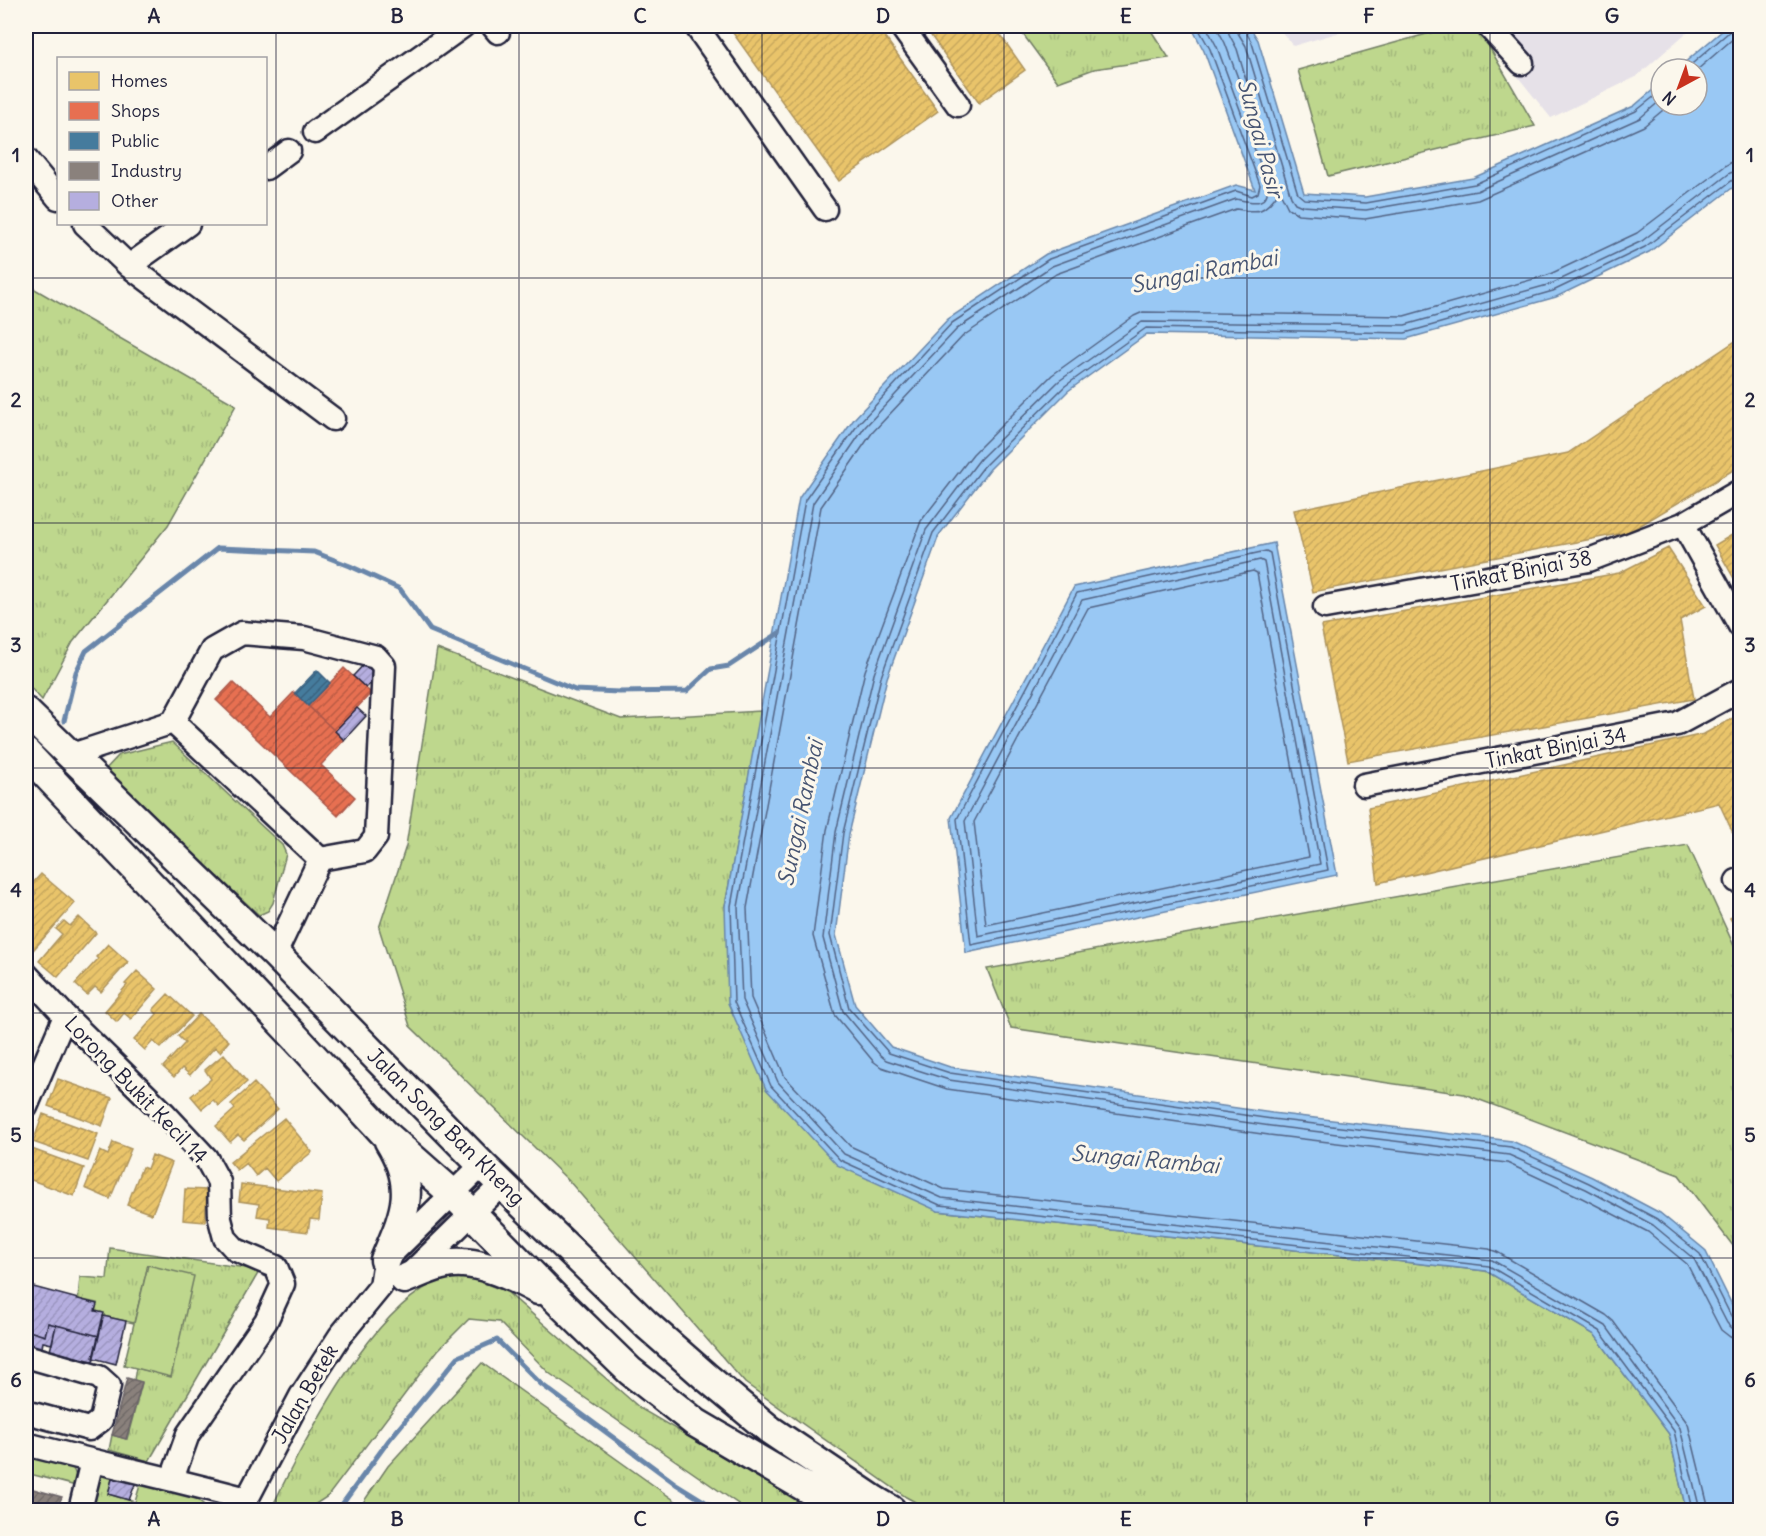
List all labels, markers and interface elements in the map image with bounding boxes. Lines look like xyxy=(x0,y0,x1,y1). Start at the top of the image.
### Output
text: A xyxy=(148,3,161,28)
text: B xyxy=(390,3,404,28)
text: C xyxy=(633,3,647,28)
text: D xyxy=(876,3,890,28)
text: E xyxy=(1120,3,1132,28)
text: F xyxy=(1363,3,1375,28)
text: G xyxy=(1605,3,1619,28)
legend xyxy=(57,57,267,225)
north arrow xyxy=(1649,57,1709,117)
text: Homes xyxy=(111,69,168,92)
water label: Sungai Pasir xyxy=(1232,75,1291,203)
text: N xyxy=(1658,87,1680,109)
text: Shops xyxy=(111,99,160,122)
text: Public xyxy=(111,129,160,152)
text: 1 xyxy=(12,142,20,167)
text: 1 xyxy=(1746,142,1754,167)
text: Industry xyxy=(111,159,182,182)
text: Other xyxy=(111,189,159,212)
water label: Sungai Rambai xyxy=(1129,243,1282,299)
text: 2 xyxy=(11,387,22,412)
text: 2 xyxy=(1745,387,1756,412)
street label: Tinkat Binjai 38 xyxy=(1448,544,1594,597)
text: 3 xyxy=(10,632,22,657)
text: 3 xyxy=(1744,632,1756,657)
street label: Tinkat Binjai 34 xyxy=(1483,721,1629,774)
water label: Sungai Rambai xyxy=(771,735,830,888)
text: 4 xyxy=(10,877,22,902)
text: 4 xyxy=(1744,877,1756,902)
street label: Lorong Bukit Kecil 14 xyxy=(59,1010,214,1169)
street label: Jalan Song Ban Kheng xyxy=(362,1042,531,1211)
text: 5 xyxy=(10,1122,22,1147)
text: 5 xyxy=(1744,1122,1756,1147)
water label: Sungai Rambai xyxy=(1070,1139,1223,1180)
street label: Jalan Betek xyxy=(265,1339,344,1448)
text: 6 xyxy=(10,1367,22,1392)
text: 6 xyxy=(1744,1367,1756,1392)
text: A xyxy=(148,1506,161,1531)
text: B xyxy=(390,1506,404,1531)
text: C xyxy=(633,1506,647,1531)
text: D xyxy=(876,1506,890,1531)
text: E xyxy=(1120,1506,1132,1531)
text: F xyxy=(1363,1506,1375,1531)
text: G xyxy=(1605,1506,1619,1531)

